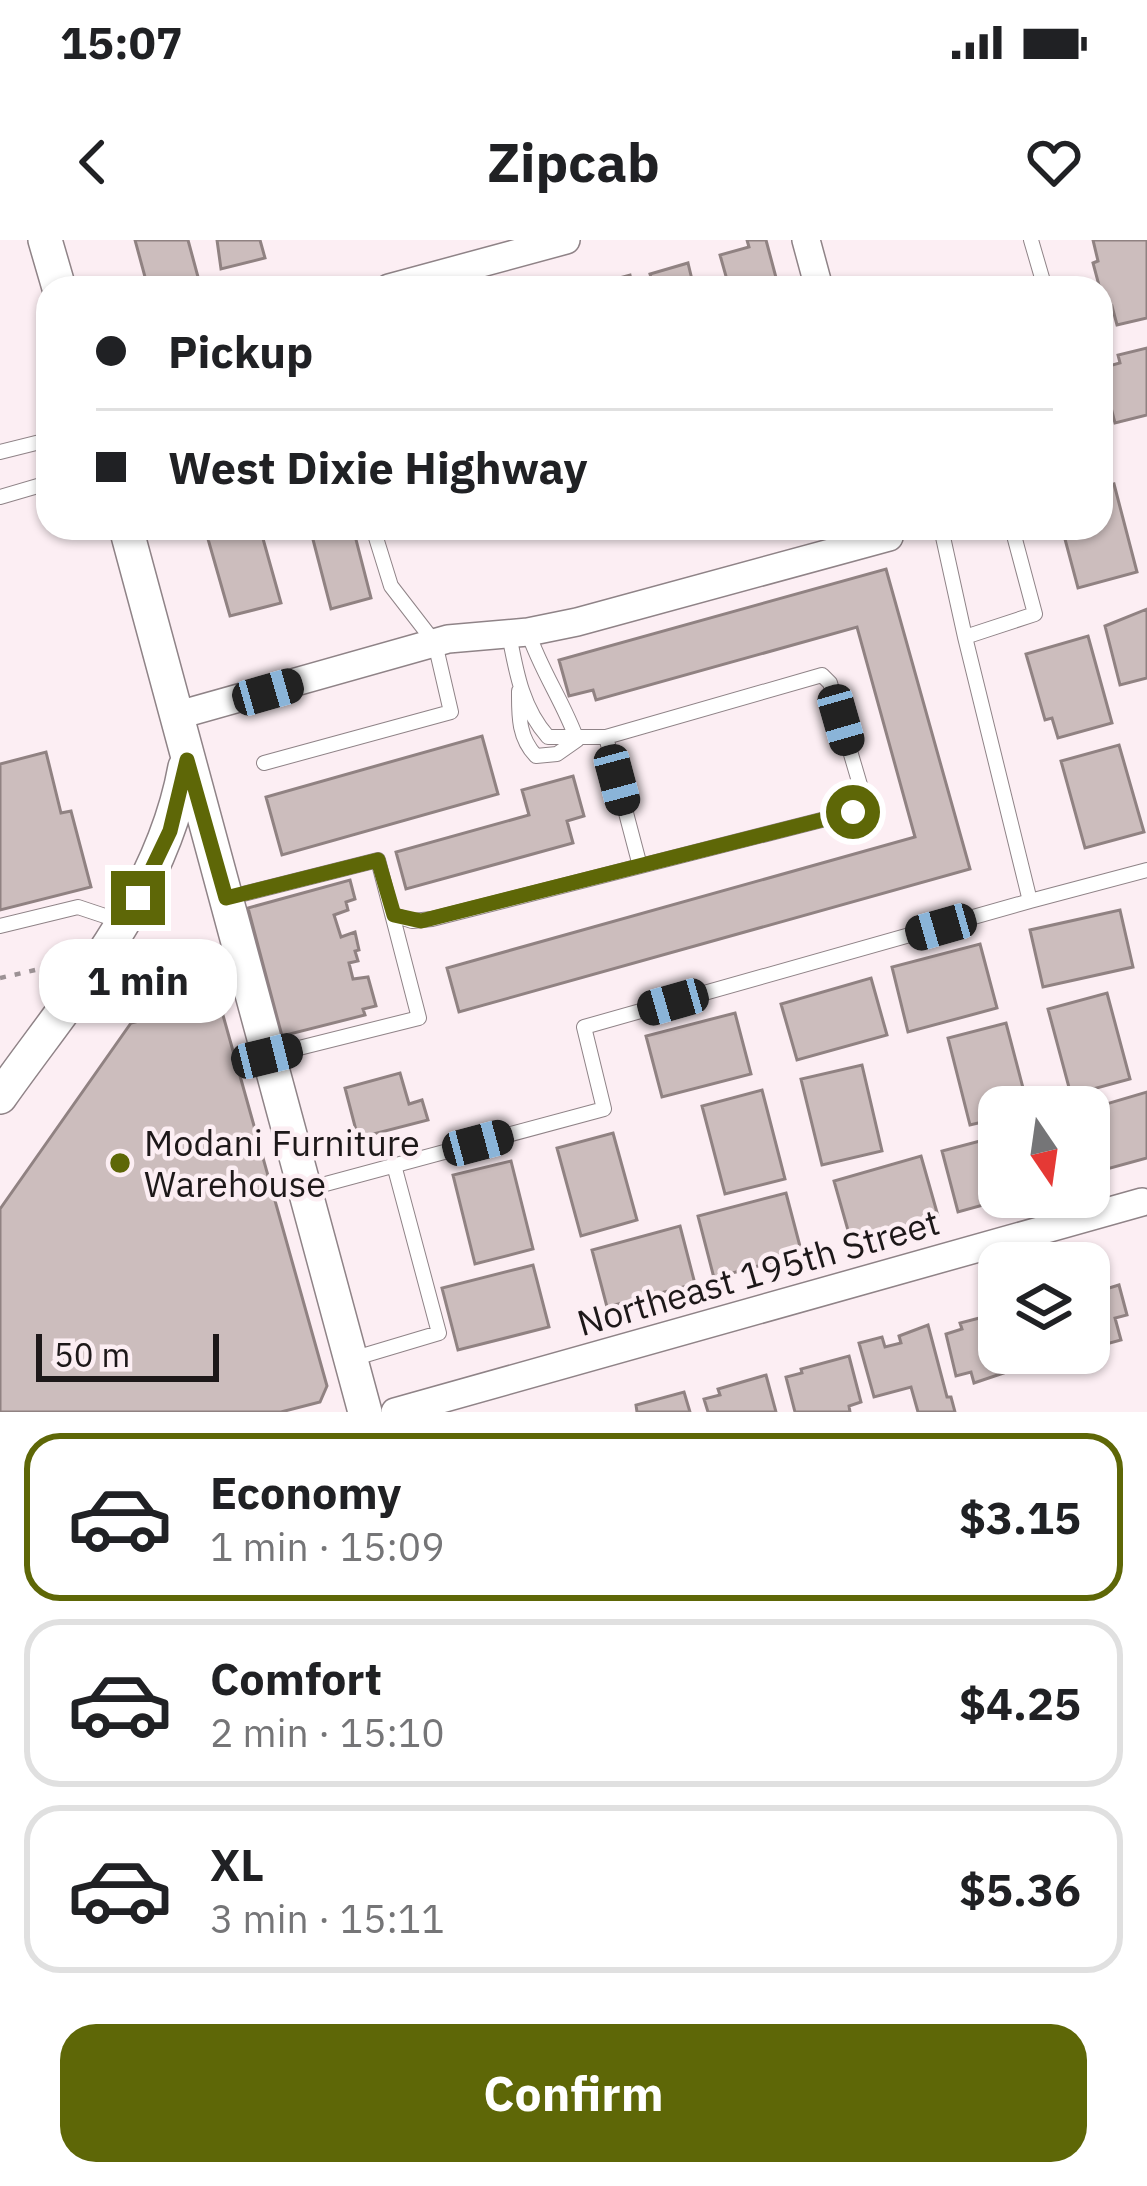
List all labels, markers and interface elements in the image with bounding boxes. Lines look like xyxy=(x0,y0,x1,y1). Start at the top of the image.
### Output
text: 15:07 xyxy=(60,13,183,71)
text: Zipcab xyxy=(487,127,660,197)
icon: back xyxy=(60,129,126,195)
icon: heart xyxy=(1021,129,1087,195)
text: Pickup xyxy=(168,322,313,380)
text: West Dixie Highway xyxy=(168,438,588,496)
car xyxy=(228,665,308,719)
car xyxy=(814,680,868,760)
car xyxy=(590,741,644,819)
route start xyxy=(826,785,880,839)
route end xyxy=(111,871,165,925)
car xyxy=(901,900,981,954)
callout: 1 min xyxy=(39,940,237,1024)
text: 1 min xyxy=(87,955,189,1006)
car xyxy=(633,975,713,1029)
car xyxy=(228,1030,306,1082)
north arrow xyxy=(978,1086,1110,1218)
map controls xyxy=(978,1086,1110,1374)
car xyxy=(439,1116,517,1170)
place label: Modani Furniture Warehouse xyxy=(144,1119,420,1207)
marker: Modani Furniture Warehouse xyxy=(107,1150,133,1176)
street label: Northeast 195th Street xyxy=(571,1198,945,1346)
button: layers xyxy=(978,1242,1110,1374)
scale bar xyxy=(36,1328,219,1381)
text: 50 m xyxy=(54,1333,130,1376)
icon: car xyxy=(66,1463,174,1571)
text: Economy xyxy=(210,1463,401,1521)
text: $3.15 xyxy=(959,1488,1081,1546)
text: 1 min · 15:09 xyxy=(210,1521,445,1572)
icon: car xyxy=(66,1649,174,1757)
text: Comfort xyxy=(210,1649,382,1707)
text: $4.25 xyxy=(959,1674,1081,1732)
text: 2 min · 15:10 xyxy=(210,1707,445,1758)
icon: car xyxy=(66,1835,174,1943)
text: XL xyxy=(210,1835,264,1893)
text: $5.36 xyxy=(959,1860,1081,1918)
text: 3 min · 15:11 xyxy=(210,1893,445,1944)
button: Confirm xyxy=(60,2024,1087,2162)

